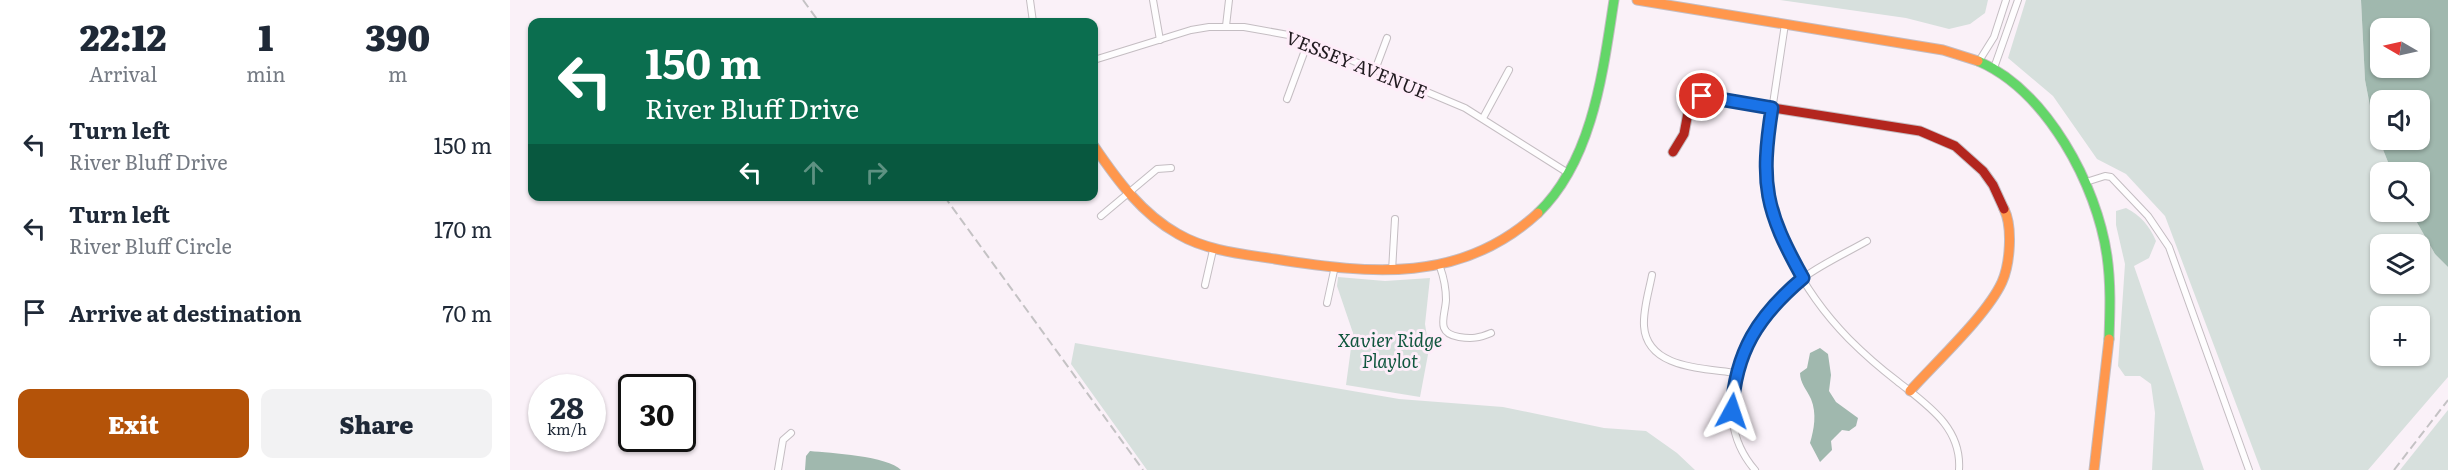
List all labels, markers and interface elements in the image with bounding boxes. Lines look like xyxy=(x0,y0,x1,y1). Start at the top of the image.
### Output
text: 22:12 xyxy=(80,9,166,62)
text: 1 xyxy=(258,9,273,62)
text: 390 xyxy=(365,9,430,62)
north arrow xyxy=(2370,18,2430,78)
map controls xyxy=(2370,18,2430,366)
street label: VESSEY AVENUE xyxy=(1282,23,1432,105)
text: 150 m xyxy=(645,30,761,92)
icon: left xyxy=(546,42,624,120)
text: Arrival xyxy=(89,58,157,88)
text: min xyxy=(246,58,285,88)
text: m xyxy=(388,58,407,88)
pin xyxy=(1676,70,1727,121)
icon: arrive xyxy=(1685,79,1718,112)
text: River Bluff Drive xyxy=(645,87,859,127)
button: sound xyxy=(2370,90,2430,150)
text: Turn left xyxy=(69,113,170,146)
icon: left xyxy=(18,128,51,161)
text: 150 m xyxy=(433,128,492,161)
text: River Bluff Drive xyxy=(69,146,228,176)
icon: left xyxy=(734,156,767,189)
icon: ahead xyxy=(797,156,830,189)
icon: right xyxy=(860,156,893,189)
button: search xyxy=(2370,162,2430,222)
text: Turn left xyxy=(69,197,170,230)
icon: left xyxy=(18,212,51,245)
text: 170 m xyxy=(434,212,492,245)
text: River Bluff Circle xyxy=(69,230,232,260)
button: layers xyxy=(2370,234,2430,294)
icon: arrive xyxy=(18,296,51,329)
text: Arrive at destination xyxy=(69,296,302,329)
text: 70 m xyxy=(442,296,492,329)
button: + xyxy=(2370,306,2430,366)
park label: Xavier Ridge Playlot xyxy=(1338,326,1442,374)
speed limit sign: 30 xyxy=(618,374,696,452)
position arrow xyxy=(1700,379,1764,443)
text: 28 xyxy=(550,384,584,428)
button: Exit xyxy=(18,389,249,458)
button: Share xyxy=(261,389,492,458)
text: km/h xyxy=(547,417,587,440)

